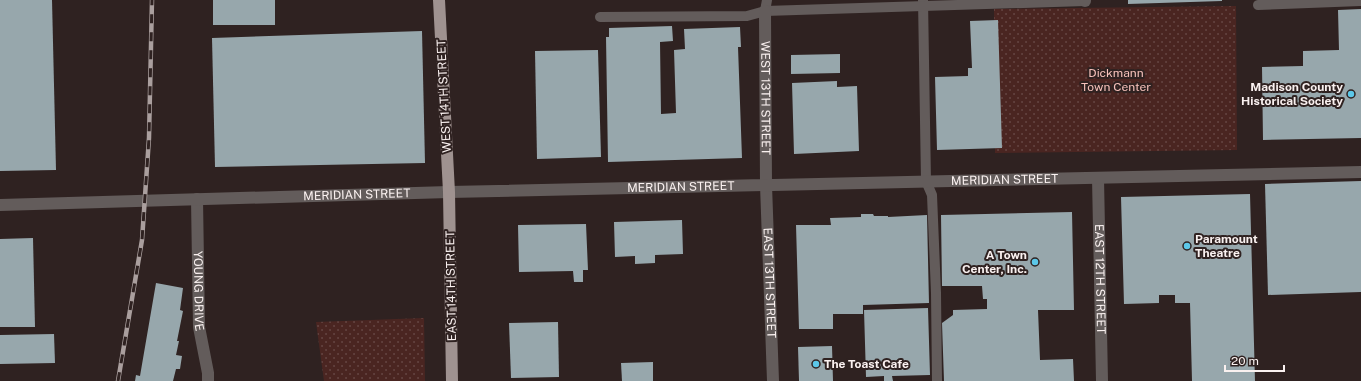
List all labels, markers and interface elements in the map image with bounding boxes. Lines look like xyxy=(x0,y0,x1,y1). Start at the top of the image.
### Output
street label: WEST 14TH STREET xyxy=(434,39,454,153)
street label: WEST 13TH STREET xyxy=(758,41,773,155)
park label: Dickmann Town Center xyxy=(1081,66,1151,94)
place label: Madison County Historical Society xyxy=(1241,80,1343,108)
marker: Madison County Historical Society xyxy=(1346,89,1356,99)
street label: MERIDIAN STREET xyxy=(951,172,1059,188)
street label: MERIDIAN STREET xyxy=(627,179,735,195)
street label: MERIDIAN STREET xyxy=(303,186,411,203)
street label: EAST 12TH STREET xyxy=(1092,224,1108,334)
street label: EAST 13TH STREET xyxy=(761,227,778,339)
street label: EAST 14TH STREET xyxy=(443,231,459,341)
place label: Paramount Theatre xyxy=(1195,232,1258,260)
marker: Paramount Theatre xyxy=(1182,241,1192,251)
place label: A Town Center, Inc. xyxy=(962,248,1027,276)
street label: YOUNG DRIVE xyxy=(191,251,207,332)
marker: A Town Center, Inc. xyxy=(1030,257,1040,267)
scale bar xyxy=(1225,347,1284,373)
text: 20 m xyxy=(1231,354,1259,368)
place label: The Toast Cafe xyxy=(824,357,909,371)
marker: The Toast Cafe xyxy=(811,359,821,369)

